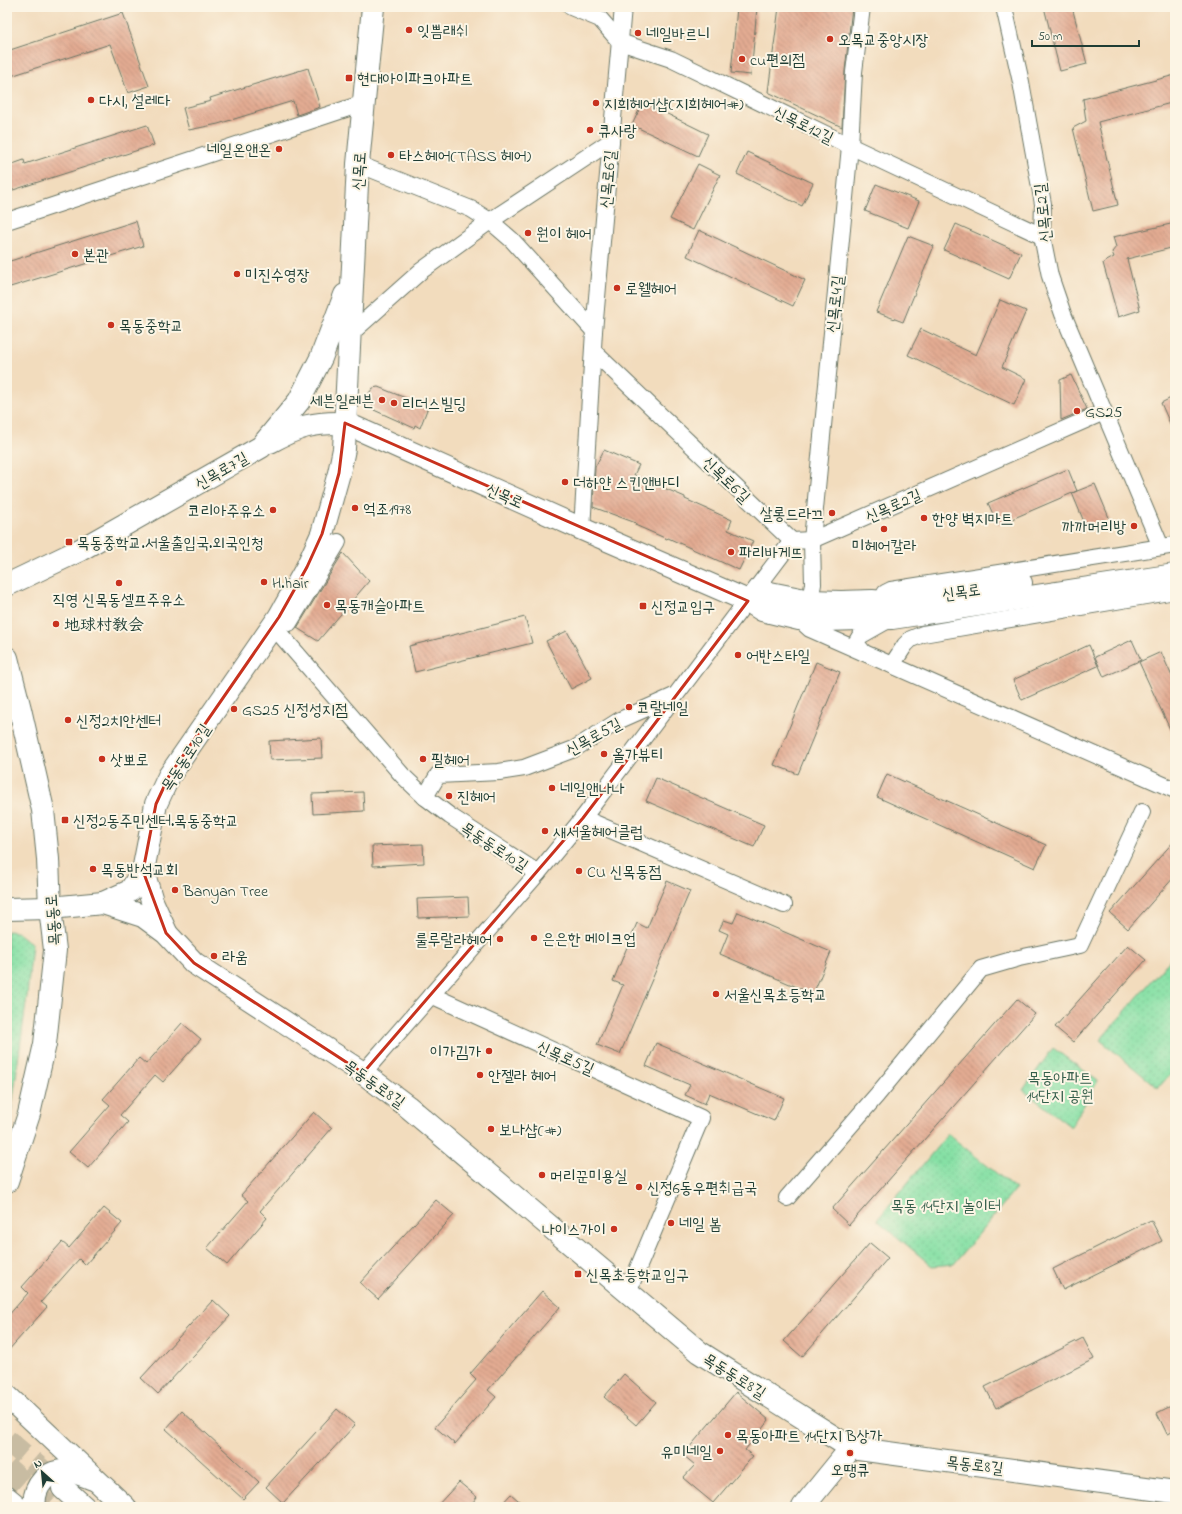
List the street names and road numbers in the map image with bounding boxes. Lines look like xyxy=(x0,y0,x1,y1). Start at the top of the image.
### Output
street label: 신목로12길 xyxy=(769,101,837,151)
street label: 신목로6길 xyxy=(594,149,624,209)
street label: 신목로 xyxy=(347,151,373,191)
street label: 신목로2길 xyxy=(1029,182,1059,244)
street label: 신목로4길 xyxy=(821,274,851,334)
street label: 신목로7길 xyxy=(191,447,253,497)
street label: 신목로6길 xyxy=(696,451,755,509)
street label: 신목로 xyxy=(482,478,527,516)
street label: 신목로2길 xyxy=(862,484,926,530)
street label: 신목로 xyxy=(940,578,982,608)
street label: 신목로5길 xyxy=(562,712,626,763)
street label: 목동동로10길 xyxy=(156,719,218,797)
street label: 목동동로10길 xyxy=(455,817,533,879)
street label: 목동동로 xyxy=(40,893,68,946)
street label: 신목로5길 xyxy=(533,1036,598,1082)
street label: 목동동로8길 xyxy=(338,1055,410,1115)
street label: 목동동로8길 xyxy=(698,1348,770,1406)
street label: 목동로8길 xyxy=(945,1451,1005,1481)

